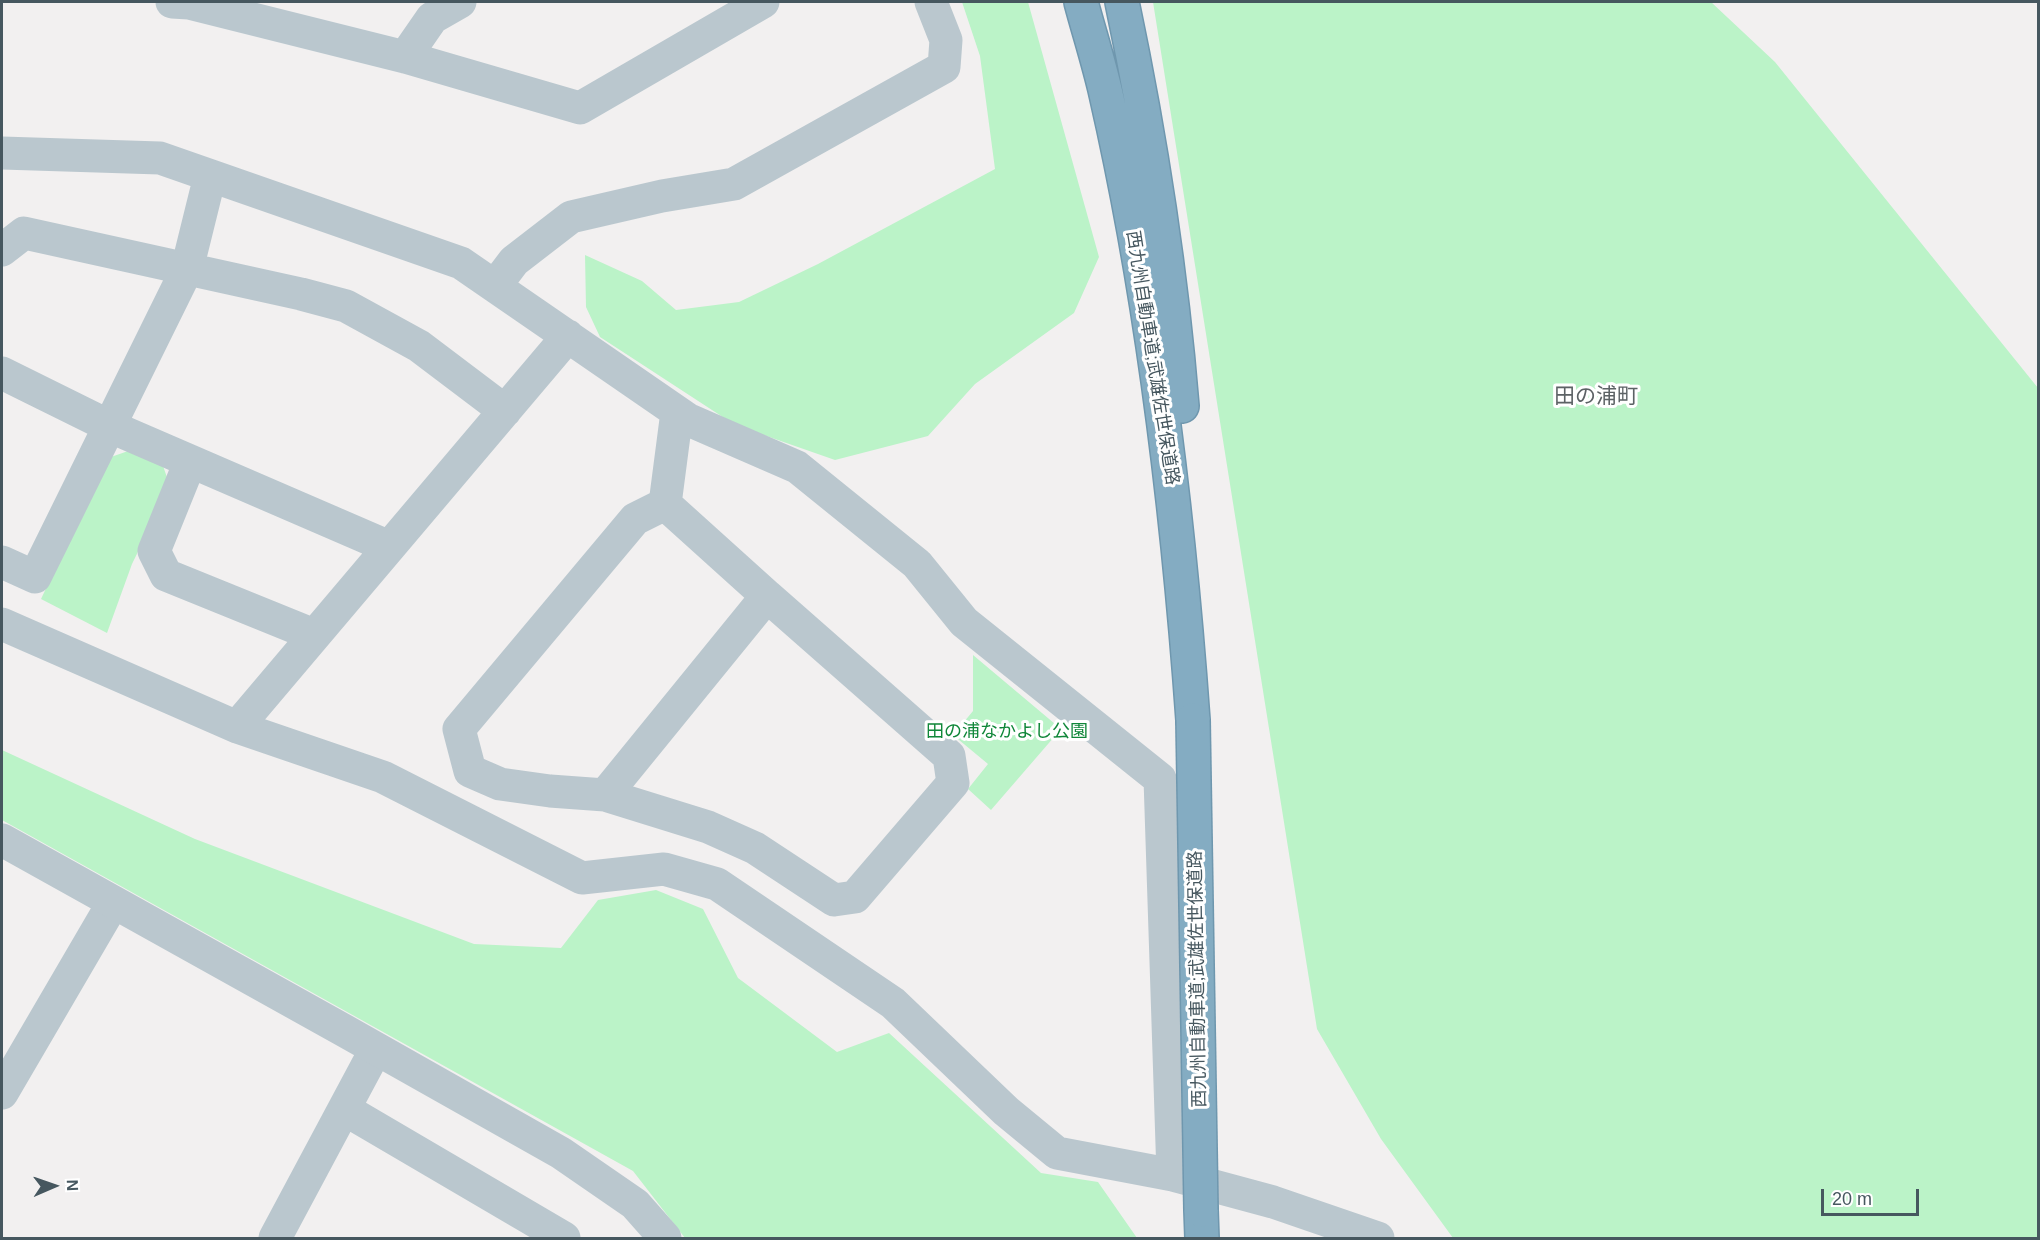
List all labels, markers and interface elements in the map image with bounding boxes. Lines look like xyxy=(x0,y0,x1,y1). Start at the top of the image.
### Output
street label: 西九州自動車道;武雄佐世保道路 xyxy=(1121,229,1183,487)
district label: 田の浦町 xyxy=(1554,384,1638,410)
park label: 田の浦なかよし公園 xyxy=(926,721,1088,743)
street label: 西九州自動車道;武雄佐世保道路 xyxy=(1185,850,1211,1108)
north arrow xyxy=(24,1156,84,1216)
scale bar xyxy=(1824,1177,1922,1215)
text: N xyxy=(64,1179,81,1191)
text: 20 m xyxy=(1832,1189,1872,1209)

